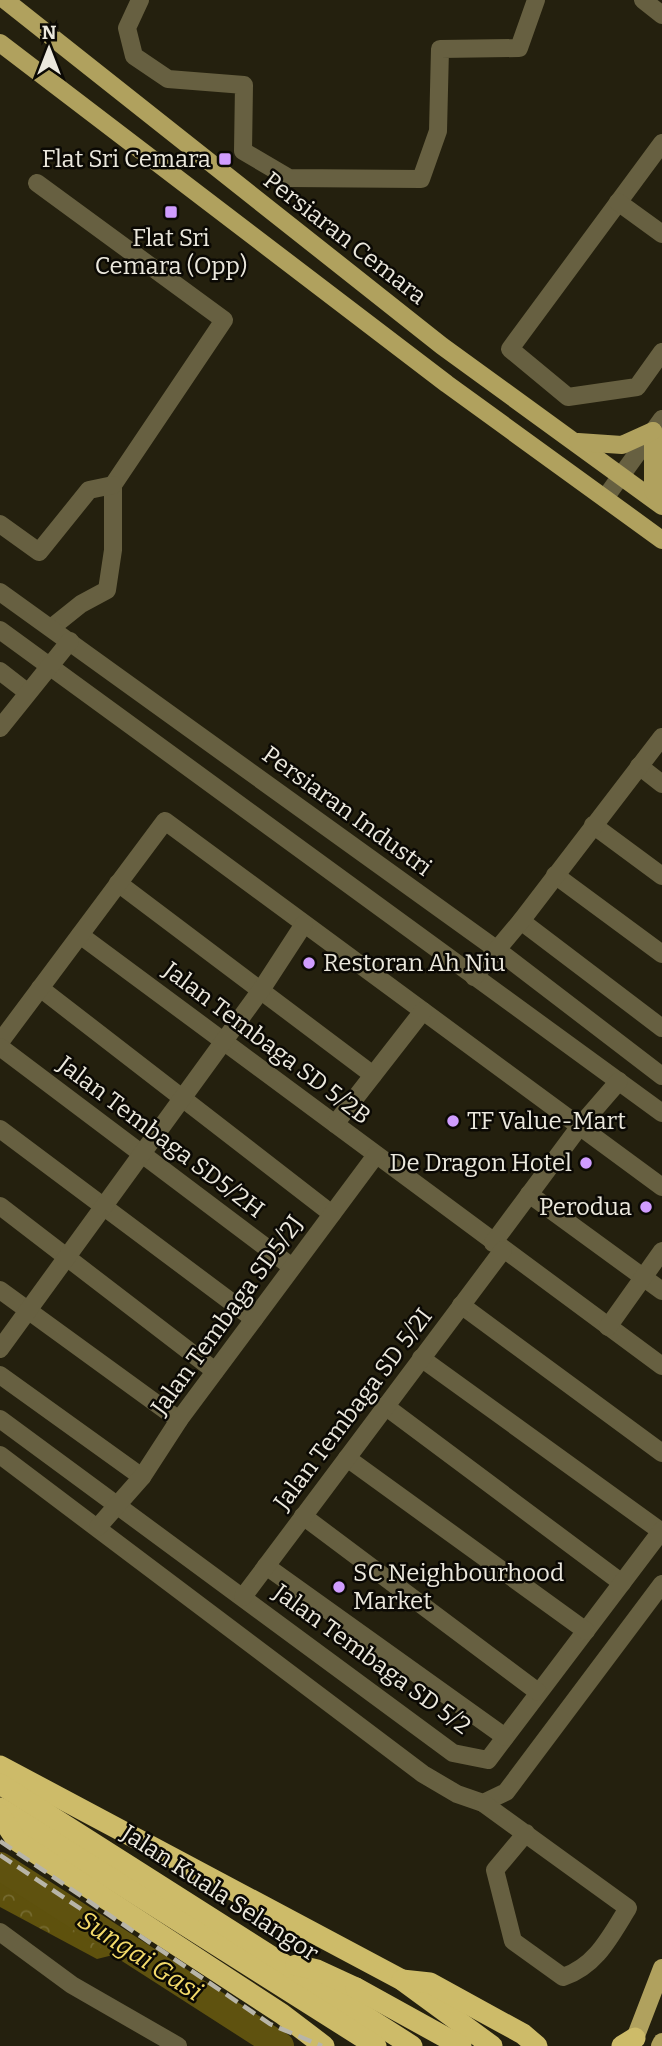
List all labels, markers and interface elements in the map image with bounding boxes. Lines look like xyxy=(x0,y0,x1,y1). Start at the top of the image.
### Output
north arrow xyxy=(14,14,84,84)
text: N xyxy=(42,21,57,44)
place label: Flat Sri Cemara xyxy=(42,145,211,173)
marker: Flat Sri Cemara xyxy=(217,151,233,167)
street label: Persiaran Cemara xyxy=(258,166,432,310)
marker: Flat Sri Cemara (Opp) xyxy=(163,204,179,220)
place label: Flat Sri Cemara (Opp) xyxy=(95,224,247,280)
street label: Persiaran Industri xyxy=(257,740,437,882)
place label: Restoran Ah Niu xyxy=(323,949,506,977)
street label: Jalan Tembaga SD 5/2B xyxy=(157,955,376,1130)
marker: Restoran Ah Niu xyxy=(301,955,317,971)
street label: Jalan Tembaga SD5/2H xyxy=(52,1050,270,1224)
place label: TF Value-Mart xyxy=(467,1107,626,1135)
marker: TF Value-Mart xyxy=(445,1113,461,1129)
place label: De Dragon Hotel xyxy=(389,1149,572,1177)
marker: De Dragon Hotel xyxy=(578,1155,594,1171)
place label: Perodua xyxy=(539,1193,632,1221)
marker: Perodua xyxy=(638,1199,654,1215)
street label: Jalan Tembaga SD5/2J xyxy=(145,1210,309,1421)
street label: Jalan Tembaga SD 5/2I xyxy=(267,1303,438,1516)
place label: SC Neighbourhood Market xyxy=(353,1559,564,1615)
street label: Jalan Tembaga SD 5/2 xyxy=(267,1578,476,1740)
marker: SC Neighbourhood Market xyxy=(331,1579,347,1595)
street label: Jalan Kuala Selangor xyxy=(116,1818,324,1967)
water label: Sungai Gasi xyxy=(72,1904,208,2008)

